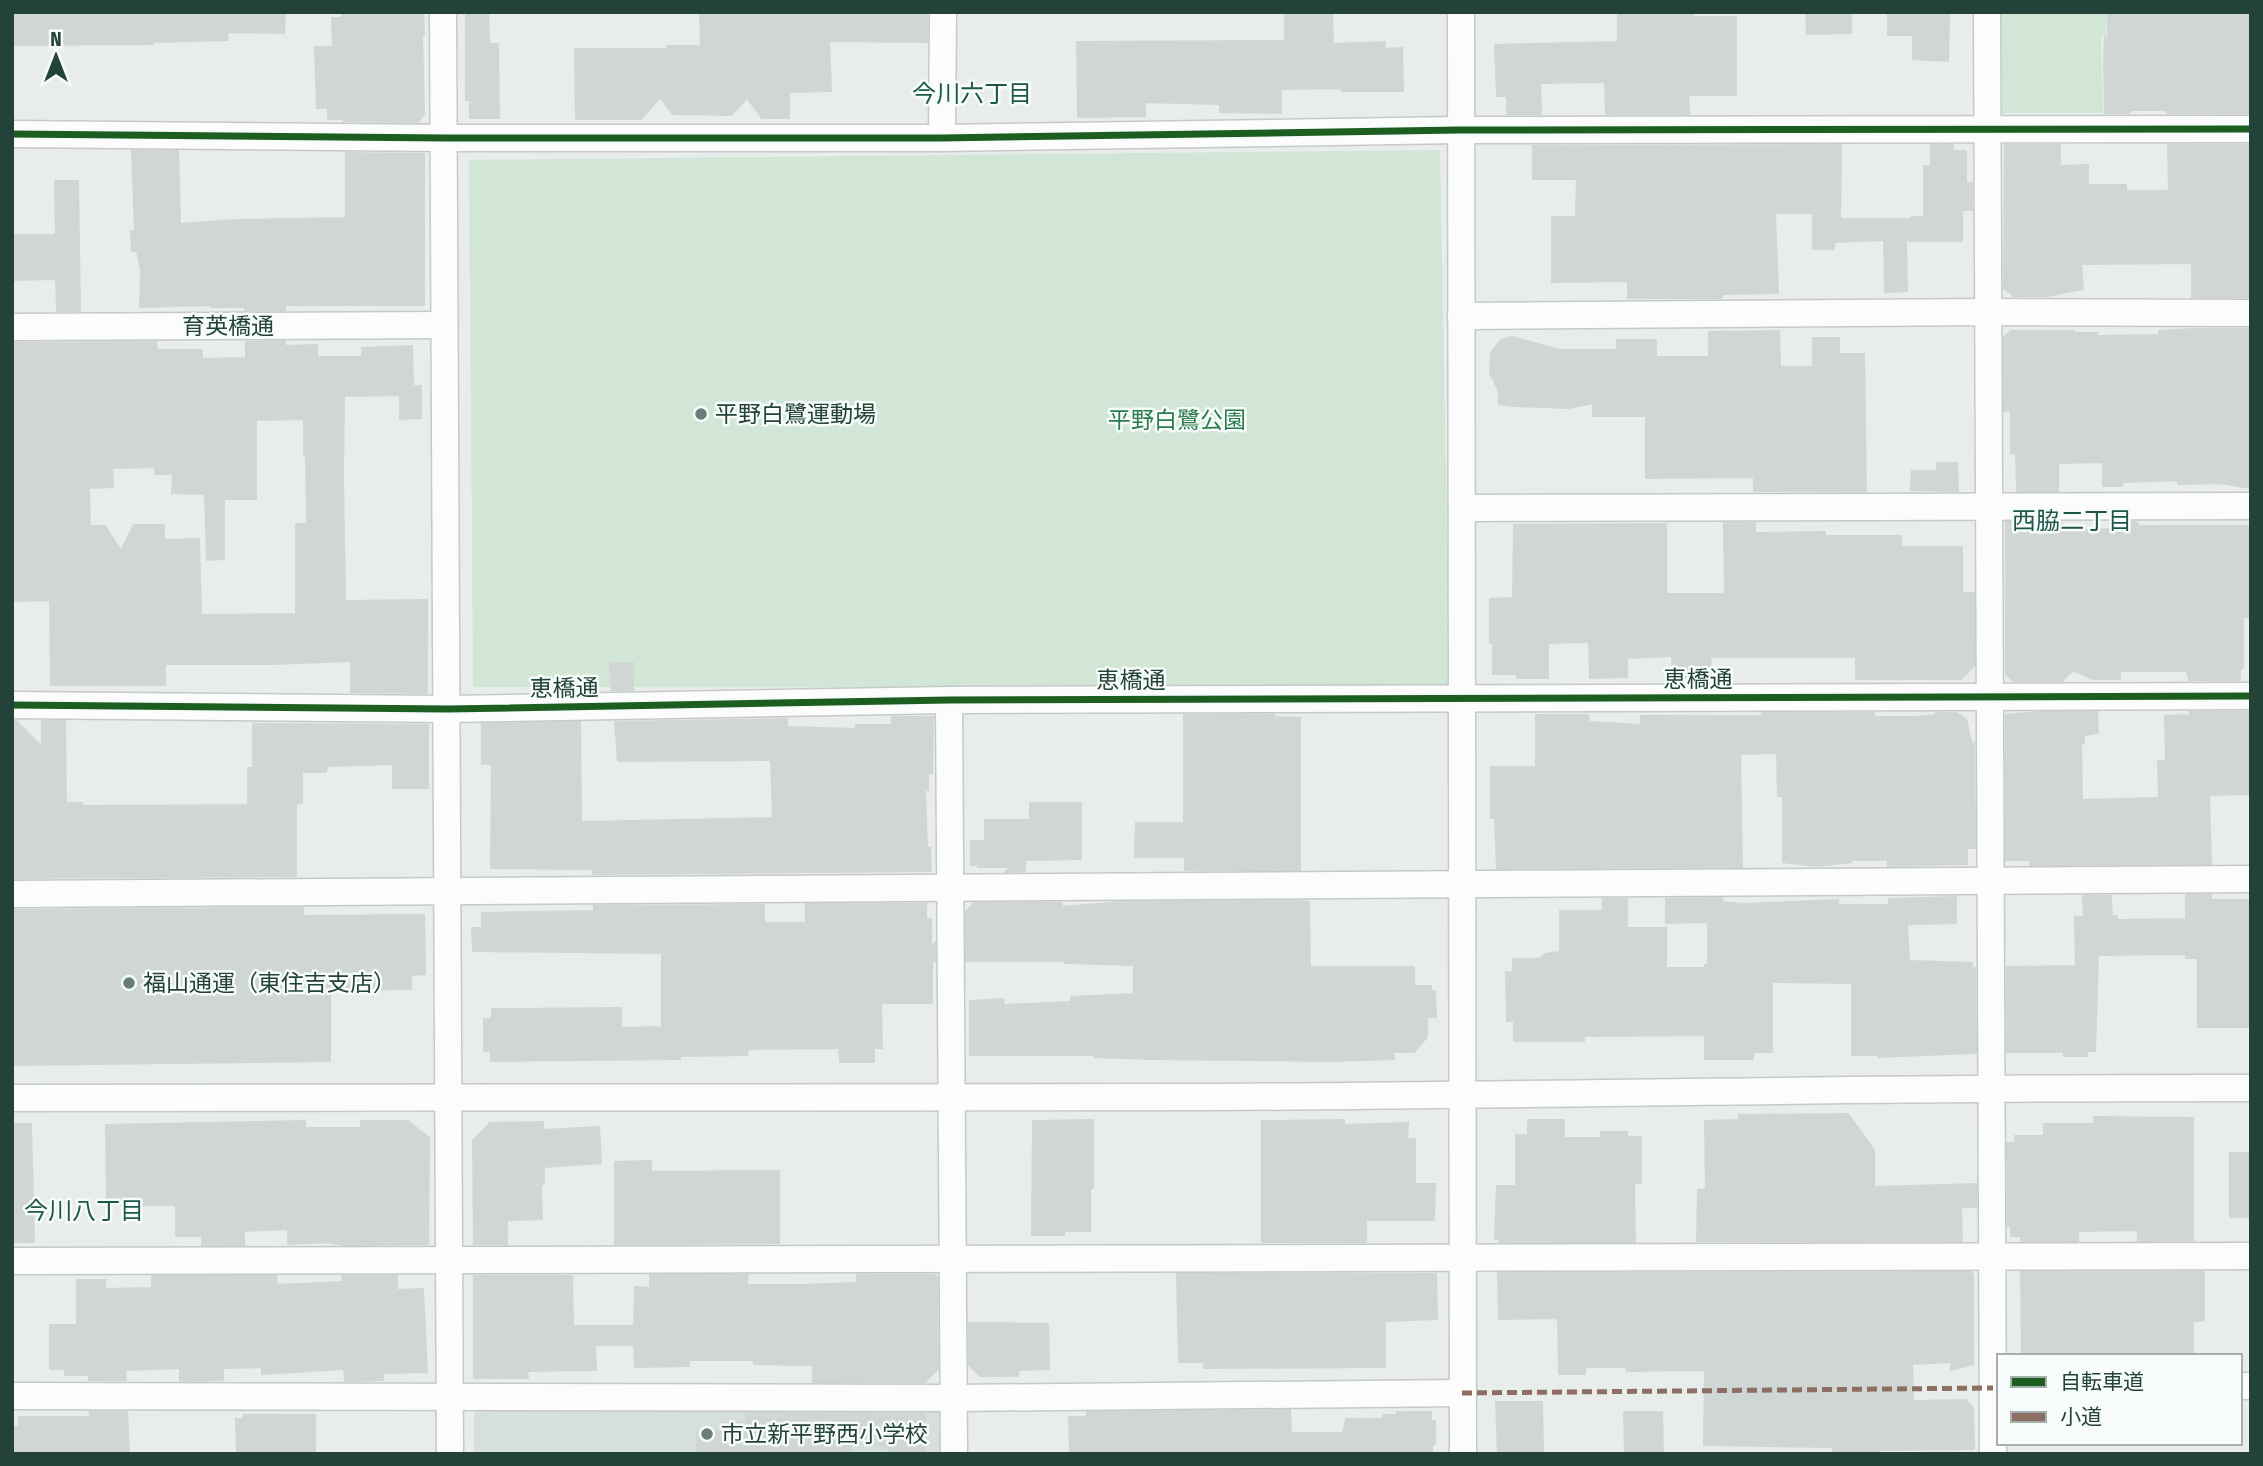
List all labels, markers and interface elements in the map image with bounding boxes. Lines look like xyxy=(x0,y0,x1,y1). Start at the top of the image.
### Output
north arrow xyxy=(21,21,91,91)
text: N xyxy=(50,28,62,51)
district label: 今川六丁目 xyxy=(912,80,1032,108)
street label: 育英橋通 xyxy=(182,312,274,340)
place label: 平野白鷺運動場 xyxy=(715,400,876,428)
marker: 平野白鷺運動場 xyxy=(693,406,709,422)
park label: 平野白鷺公園 xyxy=(1108,406,1246,434)
district label: 西脇二丁目 xyxy=(2012,507,2132,535)
street label: 恵橋通 xyxy=(1664,665,1733,693)
street label: 恵橋通 xyxy=(1097,666,1166,694)
street label: 恵橋通 xyxy=(529,673,599,703)
place label: 福山通運（東住吉支店） xyxy=(143,969,396,997)
marker: 福山通運（東住吉支店） xyxy=(121,975,137,991)
district label: 今川八丁目 xyxy=(24,1197,144,1225)
legend xyxy=(1997,1354,2242,1445)
text: 自転車道 xyxy=(2060,1369,2144,1395)
text: 小道 xyxy=(2060,1404,2102,1430)
place label: 市立新平野西小学校 xyxy=(721,1420,928,1448)
marker: 市立新平野西小学校 xyxy=(699,1426,715,1442)

